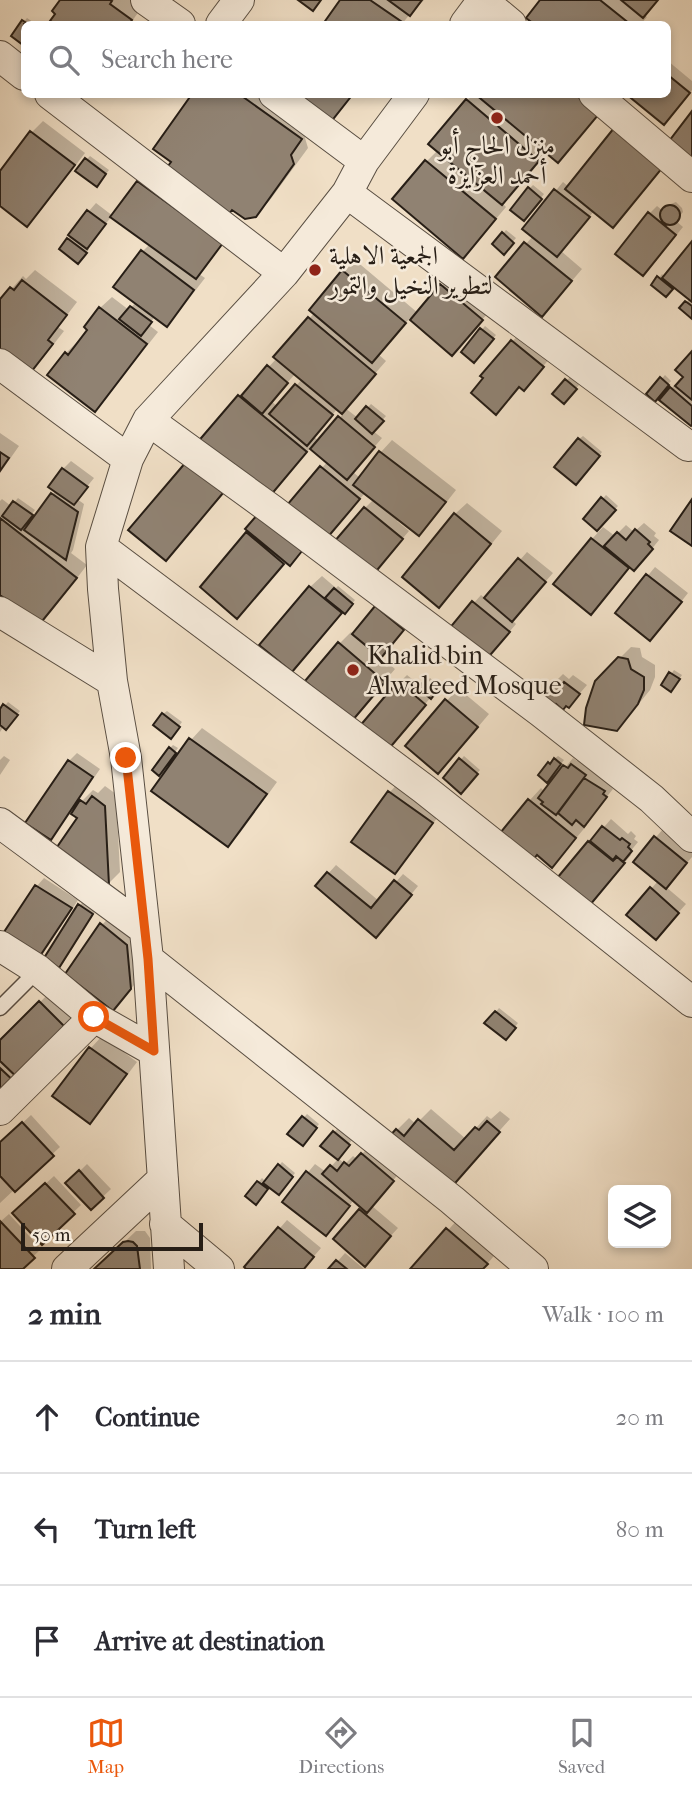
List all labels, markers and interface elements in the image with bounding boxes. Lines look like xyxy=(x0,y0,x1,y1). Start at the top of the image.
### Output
search box xyxy=(21,21,671,98)
icon: search xyxy=(45,41,83,79)
text: Search here xyxy=(101,44,233,75)
marker: منزل الحاج أبو أحمد العزايزة xyxy=(489,110,505,126)
place label: منزل الحاج أبو أحمد العزايزة xyxy=(436,128,555,192)
place label: الجمعية الاهلية لتطوير النخيل والتمور xyxy=(326,240,493,303)
marker: الجمعية الاهلية لتطوير النخيل والتمور xyxy=(307,262,323,278)
place label: Khalid bin Alwaleed Mosque xyxy=(366,640,562,701)
marker: Khalid bin Alwaleed Mosque xyxy=(345,662,361,678)
route end xyxy=(110,742,141,773)
route start xyxy=(78,1001,109,1032)
map controls xyxy=(608,1185,671,1248)
button: layers xyxy=(608,1185,671,1248)
scale bar xyxy=(21,1220,203,1252)
text: 50 m xyxy=(32,1224,71,1246)
text: 2 min xyxy=(28,1297,101,1332)
text: Walk · 100 m xyxy=(542,1301,664,1328)
icon: ahead xyxy=(28,1398,66,1436)
text: Continue xyxy=(95,1402,200,1433)
text: 20 m xyxy=(615,1404,664,1431)
icon: left xyxy=(28,1510,66,1548)
text: Turn left xyxy=(95,1514,196,1545)
text: 80 m xyxy=(616,1516,664,1543)
icon: arrive xyxy=(28,1622,66,1660)
text: Arrive at destination xyxy=(95,1626,325,1657)
tab: Map xyxy=(87,1714,125,1778)
tab: Directions xyxy=(299,1714,384,1778)
tab: Saved xyxy=(558,1714,605,1778)

